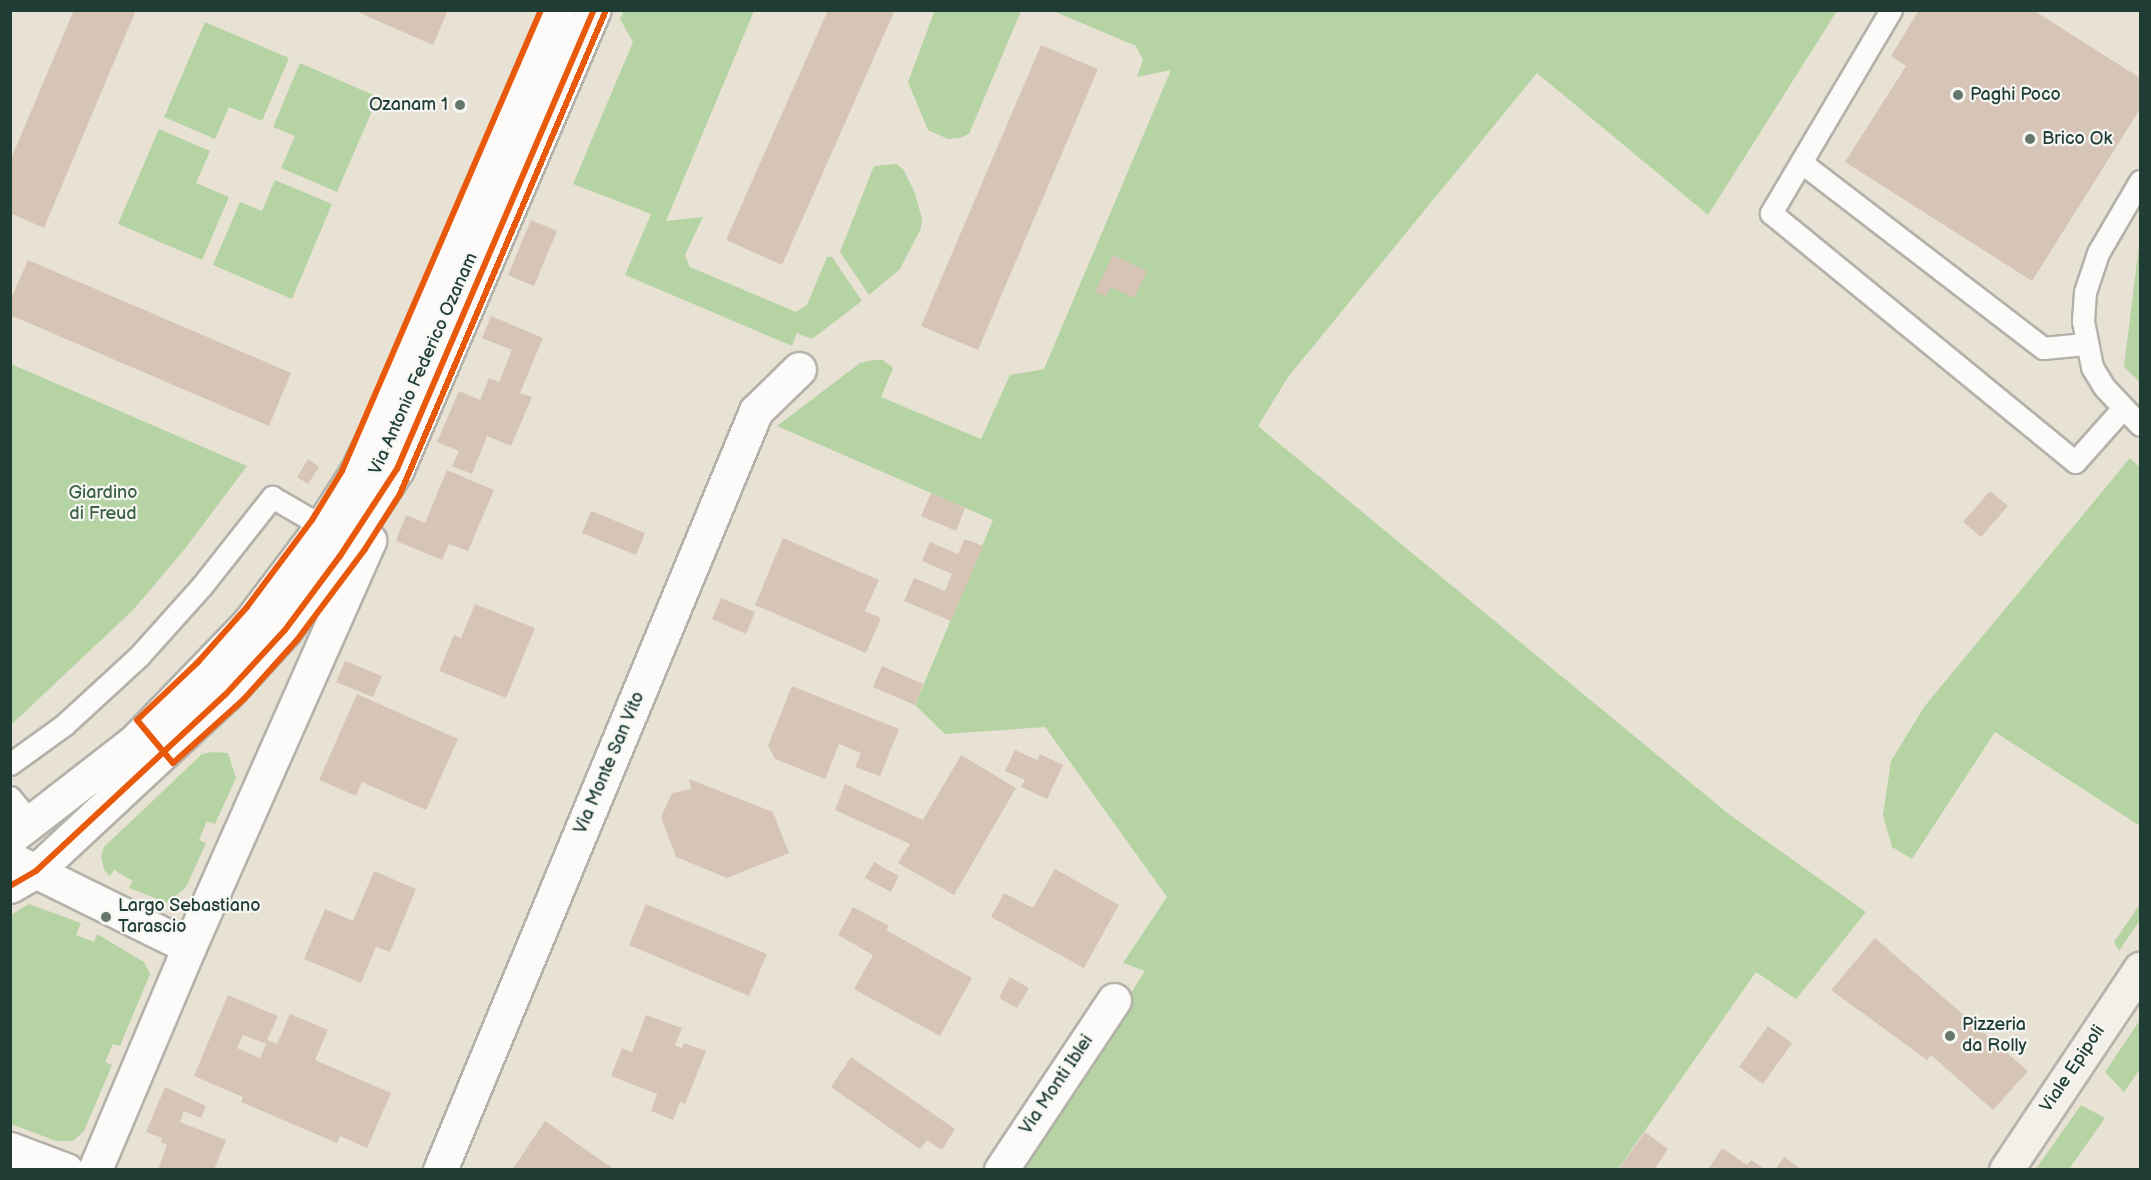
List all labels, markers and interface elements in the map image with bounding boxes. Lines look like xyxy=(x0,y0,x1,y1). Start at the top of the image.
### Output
place label: Paghi Poco xyxy=(1970,84,2061,106)
marker: Paghi Poco xyxy=(1951,88,1965,102)
place label: Ozanam 1 xyxy=(369,94,448,116)
marker: Ozanam 1 xyxy=(453,98,467,112)
place label: Brico Ok xyxy=(2042,128,2112,150)
marker: Brico Ok xyxy=(2023,132,2037,146)
street label: Via Antonio Federico Ozanam xyxy=(365,250,483,478)
park label: Giardino di Freud xyxy=(69,483,137,526)
street label: Via Monte San Vito xyxy=(570,688,650,838)
place label: Largo Sebastiano Tarascio xyxy=(118,896,261,938)
marker: Largo Sebastiano Tarascio xyxy=(99,910,113,924)
place label: Pizzeria da Rolly xyxy=(1962,1015,2027,1058)
street label: Viale Epipoli xyxy=(2036,1021,2110,1117)
marker: Pizzeria da Rolly xyxy=(1943,1029,1957,1043)
street label: Via Monti Iblei xyxy=(1016,1031,1098,1139)

